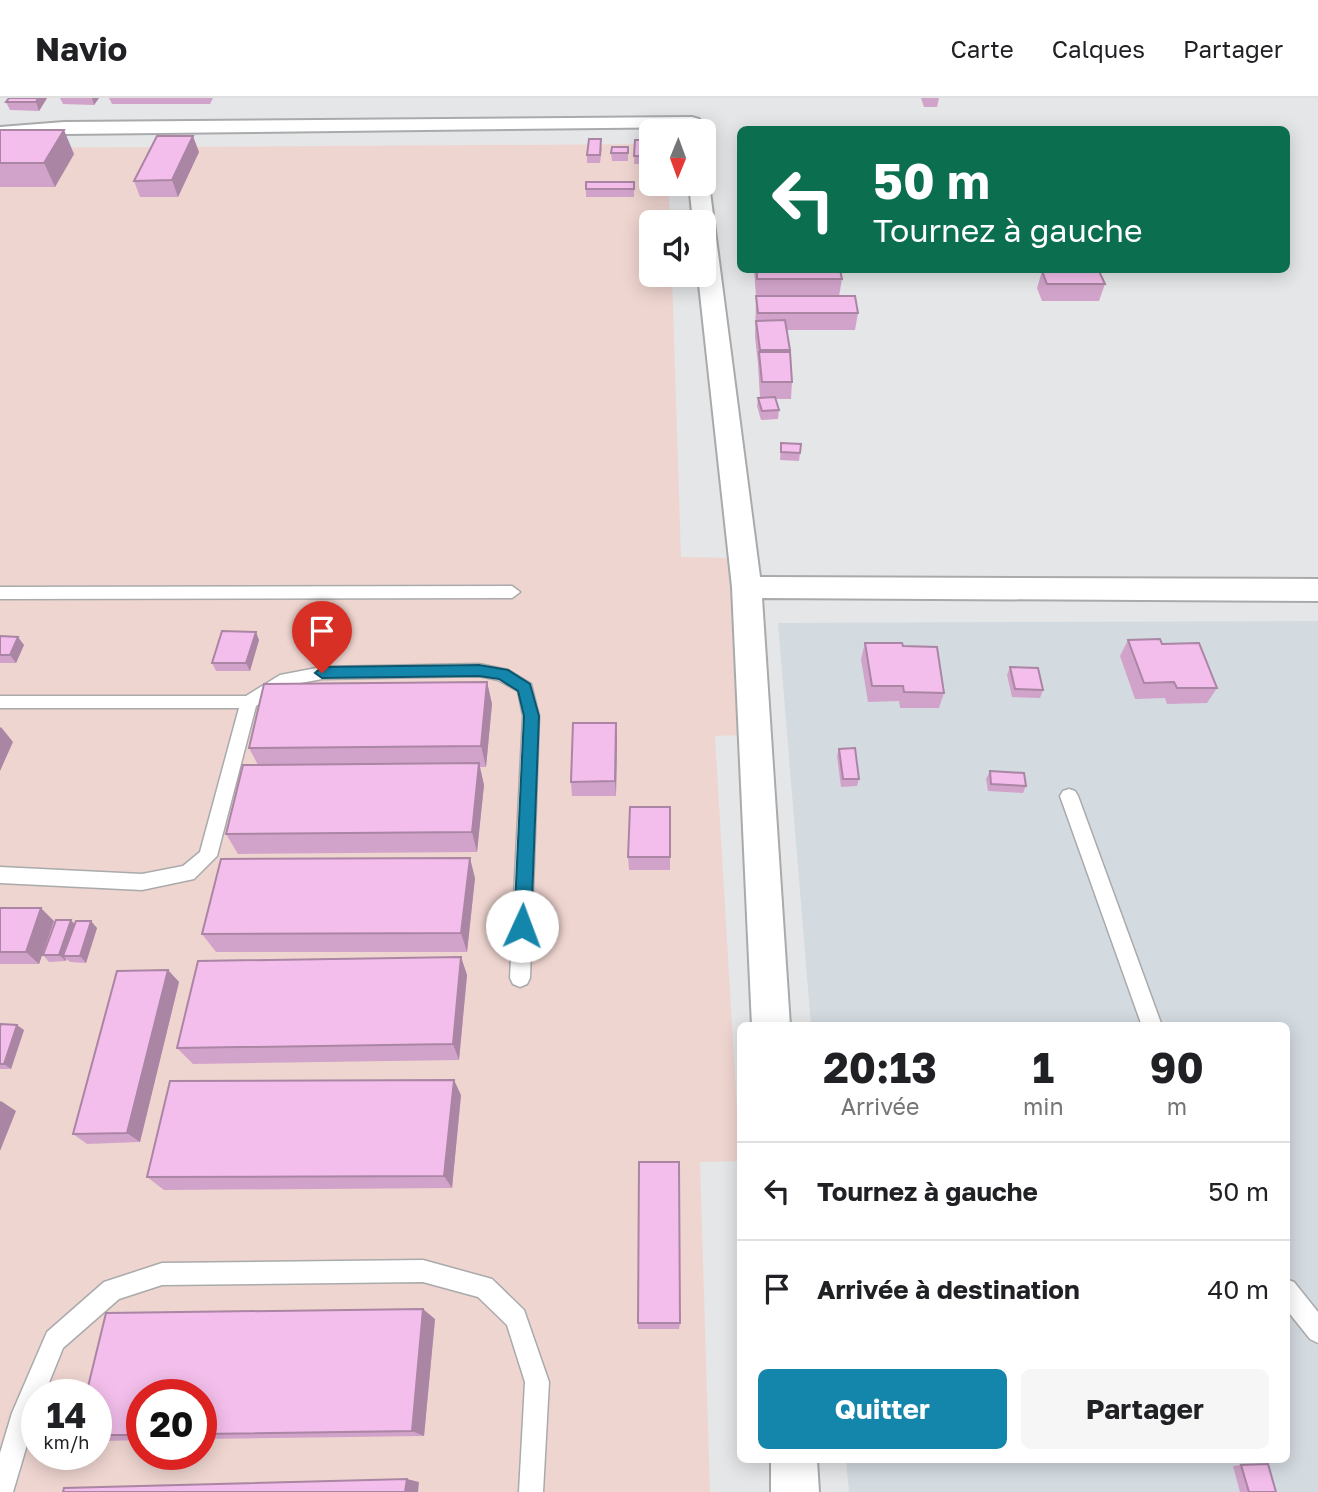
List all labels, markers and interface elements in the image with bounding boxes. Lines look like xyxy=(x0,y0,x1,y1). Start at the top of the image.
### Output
text: Navio xyxy=(35,29,127,68)
text: Carte xyxy=(950,34,1014,63)
text: Calques xyxy=(1052,34,1145,63)
text: Partager xyxy=(1183,34,1283,63)
north arrow xyxy=(639,119,716,196)
map controls xyxy=(639,119,716,287)
text: 50 m xyxy=(873,151,990,210)
icon: left xyxy=(758,154,849,245)
button: sound xyxy=(639,210,716,287)
text: Tournez à gauche xyxy=(873,211,1142,249)
pin xyxy=(292,601,352,673)
icon: arrive xyxy=(303,612,341,650)
position arrow xyxy=(485,889,559,963)
text: 20:13 xyxy=(823,1042,937,1092)
text: 1 xyxy=(1032,1042,1054,1092)
text: 90 xyxy=(1150,1042,1204,1092)
text: Arrivée xyxy=(841,1092,919,1120)
text: min xyxy=(1023,1092,1064,1120)
text: m xyxy=(1167,1092,1187,1120)
icon: left xyxy=(758,1172,796,1210)
text: Tournez à gauche xyxy=(817,1176,1038,1207)
text: 50 m xyxy=(1208,1176,1269,1207)
icon: arrive xyxy=(758,1270,796,1308)
text: Arrivée à destination xyxy=(817,1274,1080,1305)
text: 40 m xyxy=(1208,1274,1269,1305)
button: Quitter xyxy=(758,1369,1007,1449)
button: Partager xyxy=(1021,1369,1269,1449)
speed limit sign: 20 xyxy=(126,1379,217,1470)
text: 14 xyxy=(47,1394,86,1436)
text: km/h xyxy=(44,1431,89,1453)

